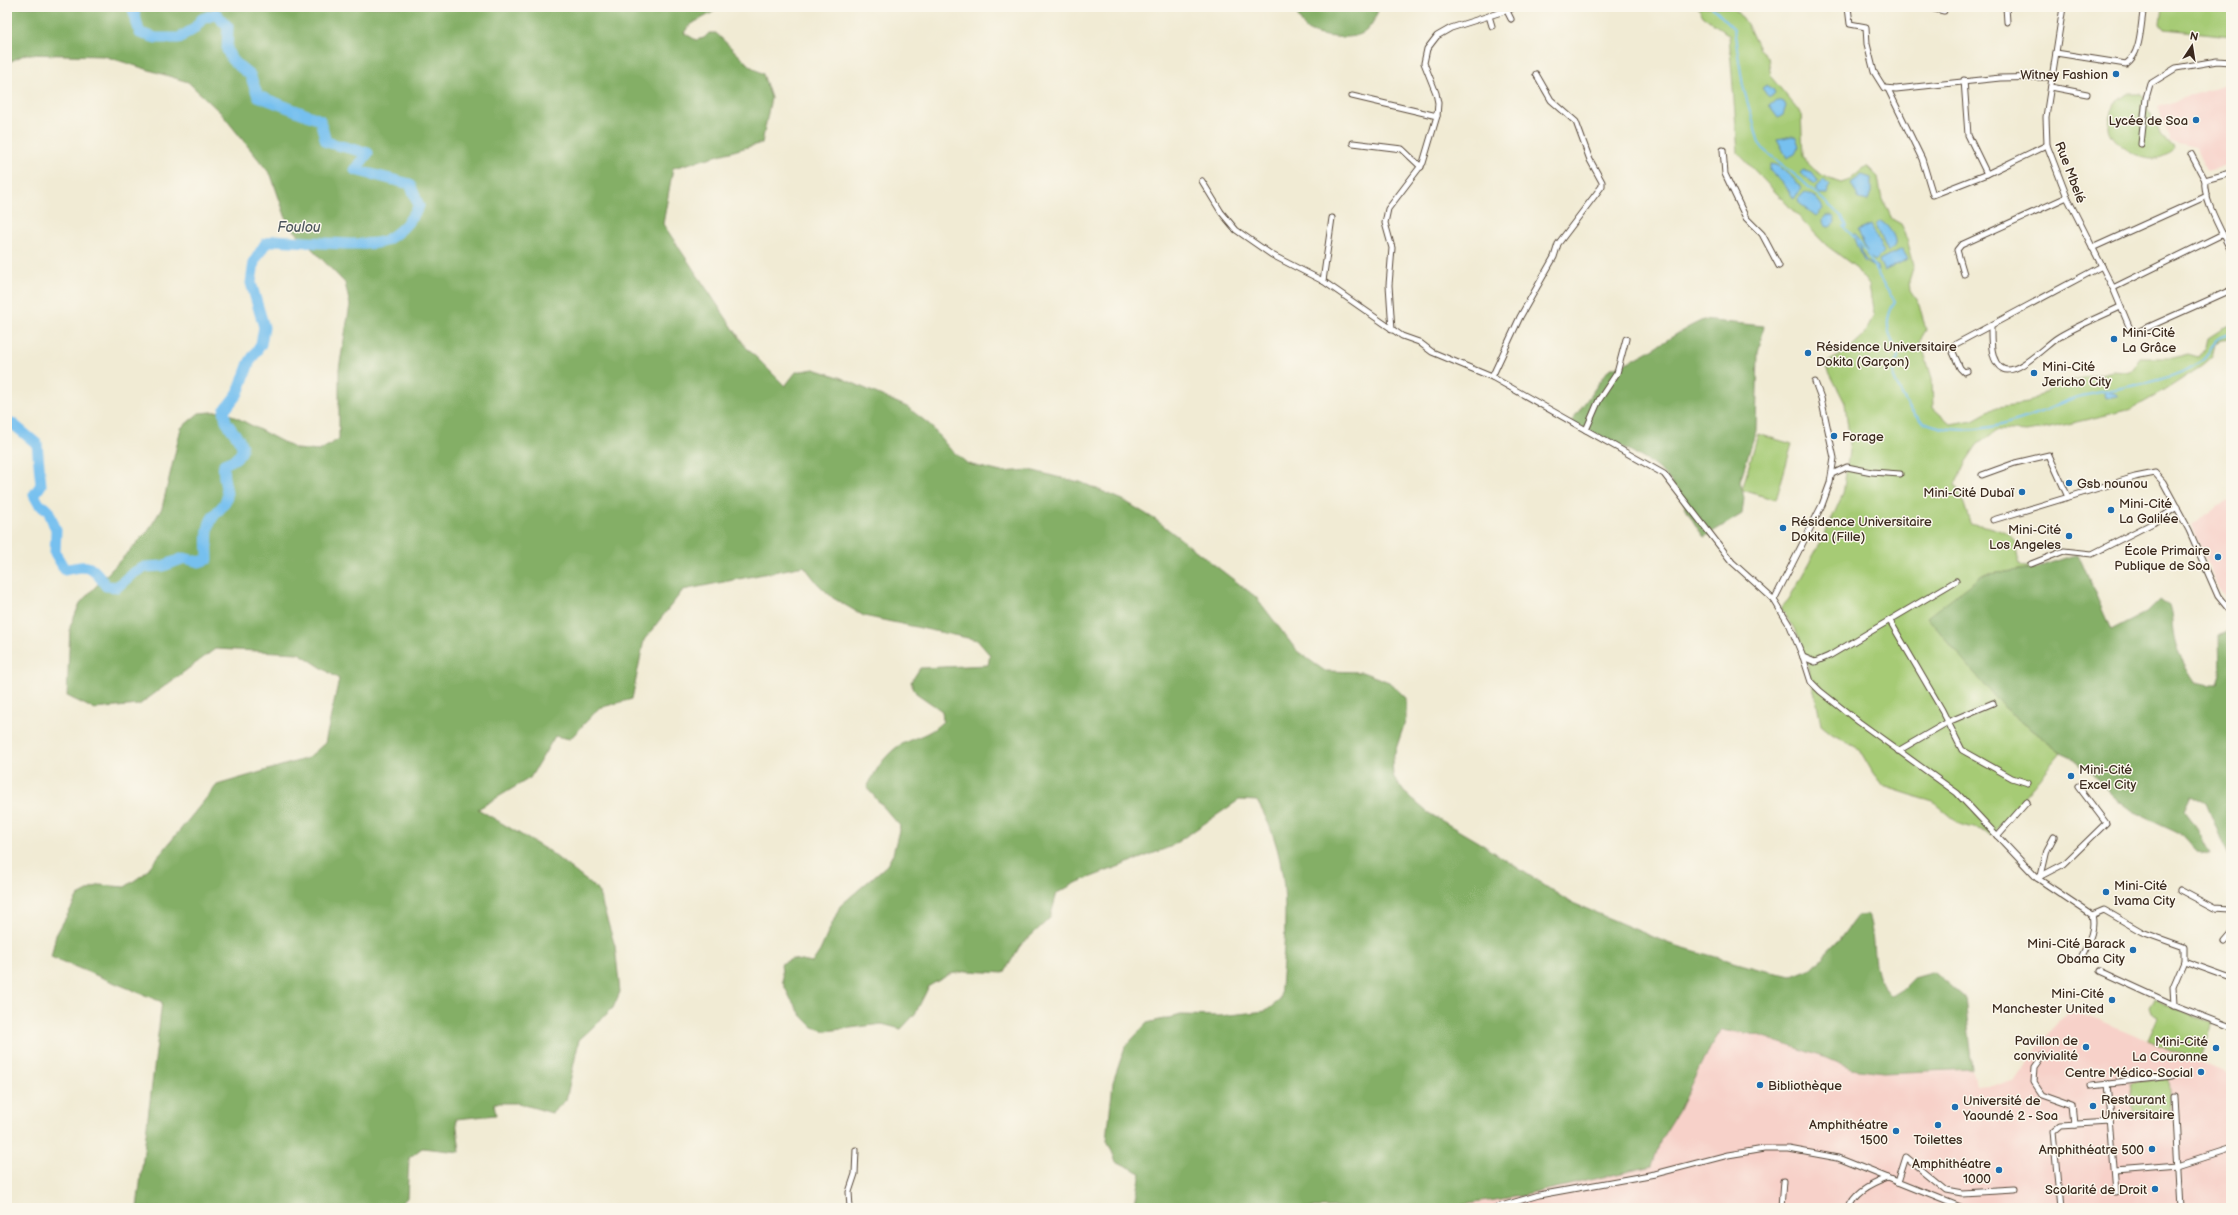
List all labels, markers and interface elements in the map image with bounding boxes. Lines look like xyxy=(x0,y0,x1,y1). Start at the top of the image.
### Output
north arrow xyxy=(2172,26,2212,66)
text: N xyxy=(2189,29,2199,44)
place label: Witney Fashion xyxy=(2020,67,2108,83)
marker: Witney Fashion xyxy=(2111,69,2121,79)
place label: Lycée de Soa xyxy=(2109,113,2188,129)
marker: Lycée de Soa xyxy=(2191,115,2201,125)
street label: Rue Mbelé xyxy=(2051,139,2089,206)
water label: Foulou xyxy=(277,219,321,236)
place label: Mini-Cité La Grâce xyxy=(2122,325,2176,356)
marker: Mini-Cité La Grâce xyxy=(2109,334,2119,344)
place label: Résidence Universitaire Dokita (Garçon) xyxy=(1816,339,1957,370)
marker: Résidence Universitaire Dokita (Garçon) xyxy=(1803,348,1813,358)
place label: Mini-Cité Jericho City xyxy=(2042,359,2111,390)
marker: Mini-Cité Jericho City xyxy=(2029,368,2039,378)
place label: Forage xyxy=(1842,429,1884,445)
marker: Forage xyxy=(1829,431,1839,441)
place label: Gsb nounou xyxy=(2077,476,2148,492)
marker: Gsb nounou xyxy=(2064,478,2074,488)
place label: Mini-Cité Dubaï xyxy=(1923,485,2015,501)
marker: Mini-Cité Dubaï xyxy=(2017,487,2027,497)
place label: Mini-Cité La Galilée xyxy=(2119,496,2179,527)
marker: Mini-Cité La Galilée xyxy=(2106,505,2116,515)
place label: Résidence Universitaire Dokita (Fille) xyxy=(1791,514,1932,545)
place label: Mini-Cité Los Angeles xyxy=(1989,522,2062,553)
marker: Résidence Universitaire Dokita (Fille) xyxy=(1778,523,1788,533)
marker: Mini-Cité Los Angeles xyxy=(2064,531,2074,541)
place label: École Primaire Publique de Soa xyxy=(2114,543,2210,574)
marker: École Primaire Publique de Soa xyxy=(2213,552,2223,562)
place label: Mini-Cité Excel City xyxy=(2079,762,2137,793)
marker: Mini-Cité Excel City xyxy=(2066,771,2076,781)
place label: Mini-Cité Ivama City xyxy=(2114,878,2175,909)
marker: Mini-Cité Ivama City xyxy=(2101,887,2111,897)
place label: Mini-Cité Barack Obama City xyxy=(2027,936,2126,967)
marker: Mini-Cité Barack Obama City xyxy=(2128,945,2138,955)
place label: Mini-Cité Manchester United xyxy=(1992,986,2104,1017)
marker: Mini-Cité Manchester United xyxy=(2107,995,2117,1005)
place label: Pavillon de convivialité xyxy=(2014,1033,2078,1064)
place label: Mini-Cité La Couronne xyxy=(2132,1034,2208,1065)
marker: Pavillon de convivialité xyxy=(2081,1042,2091,1052)
marker: Mini-Cité La Couronne xyxy=(2211,1043,2221,1053)
place label: Centre Médico-Social xyxy=(2065,1065,2193,1081)
marker: Centre Médico-Social xyxy=(2196,1067,2206,1077)
place label: Bibliothèque xyxy=(1768,1078,1842,1094)
marker: Bibliothèque xyxy=(1755,1080,1765,1090)
place label: Restaurant Universitaire xyxy=(2101,1092,2175,1123)
place label: Université de Yaoundé 2 - Soa xyxy=(1962,1093,2058,1124)
marker: Restaurant Universitaire xyxy=(2088,1101,2098,1111)
marker: Université de Yaoundé 2 - Soa xyxy=(1950,1102,1960,1112)
place label: Amphithéatre 1500 xyxy=(1809,1117,1888,1148)
marker: Toilettes xyxy=(1933,1120,1943,1130)
marker: Amphithéatre 1500 xyxy=(1891,1126,1901,1136)
place label: Toilettes xyxy=(1913,1132,1963,1148)
place label: Amphithéatre 500 xyxy=(2039,1142,2144,1158)
marker: Amphithéatre 500 xyxy=(2147,1144,2157,1154)
place label: Amphithéatre 1000 xyxy=(1912,1156,1991,1187)
marker: Amphithéatre 1000 xyxy=(1994,1165,2004,1175)
place label: Scolarité de Droit xyxy=(2045,1182,2147,1198)
marker: Scolarité de Droit xyxy=(2150,1184,2160,1194)

